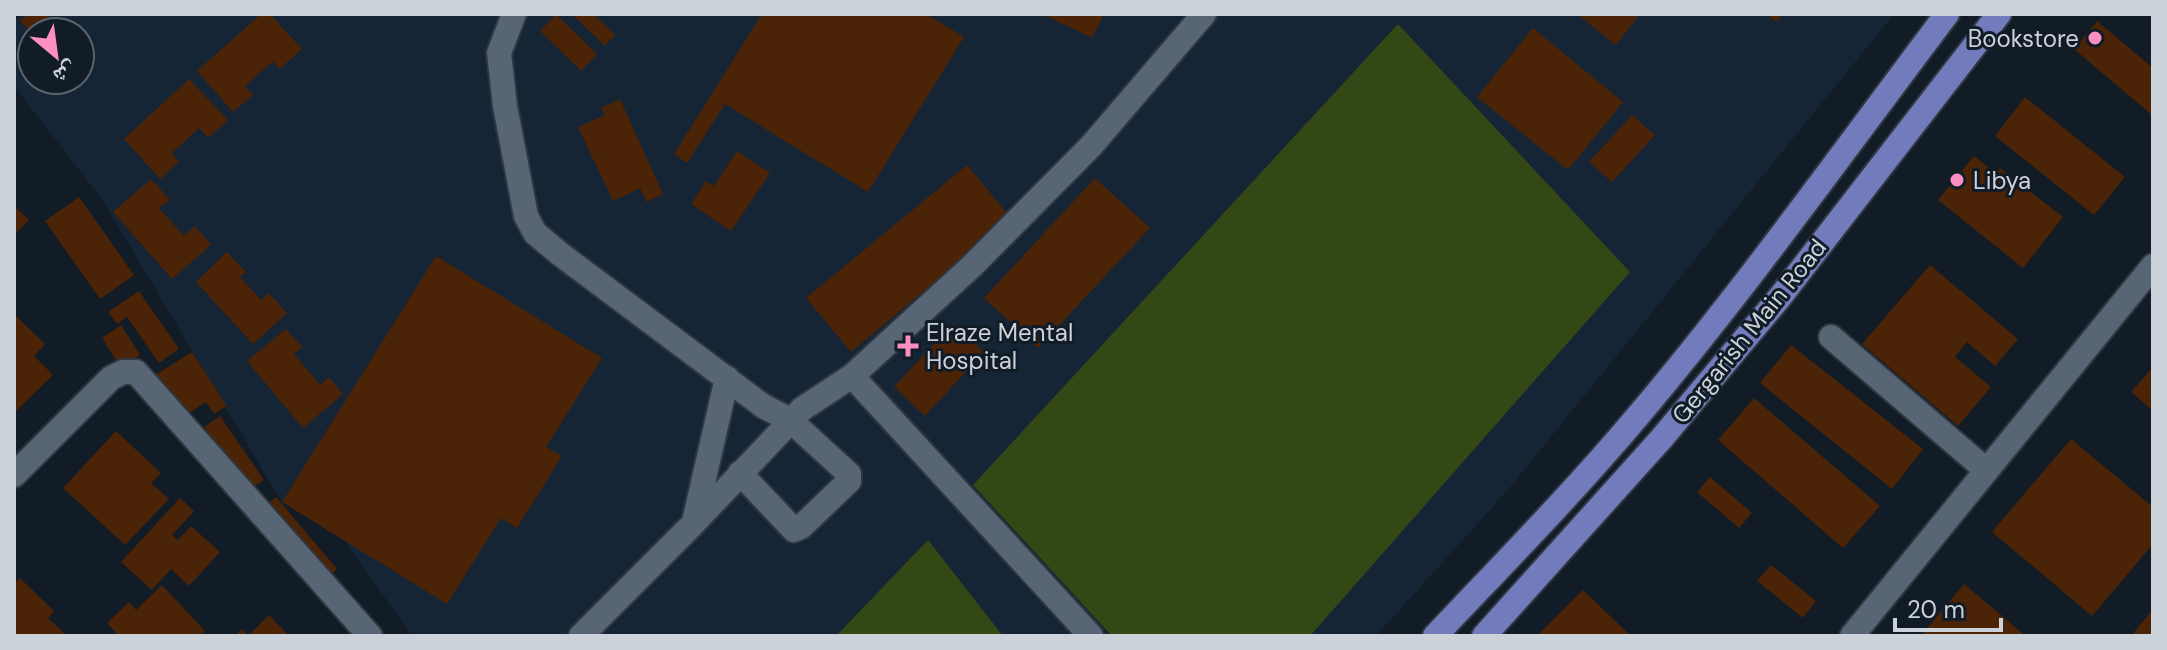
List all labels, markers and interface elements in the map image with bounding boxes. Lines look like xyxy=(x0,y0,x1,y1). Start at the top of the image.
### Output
north arrow xyxy=(16,16,96,96)
place label: Bookstore xyxy=(1968,23,2079,54)
marker: Bookstore xyxy=(2086,29,2104,47)
text: ش xyxy=(48,55,83,91)
place label: Libya xyxy=(1973,165,2031,196)
marker: Libya xyxy=(1948,171,1966,189)
street label: Gergarish Main Road xyxy=(1665,232,1833,430)
place label: Elraze Mental Hospital xyxy=(926,317,1073,376)
marker: Elraze Mental Hospital xyxy=(897,335,919,357)
scale bar xyxy=(1895,582,2001,632)
text: 20 m xyxy=(1907,594,1965,625)

